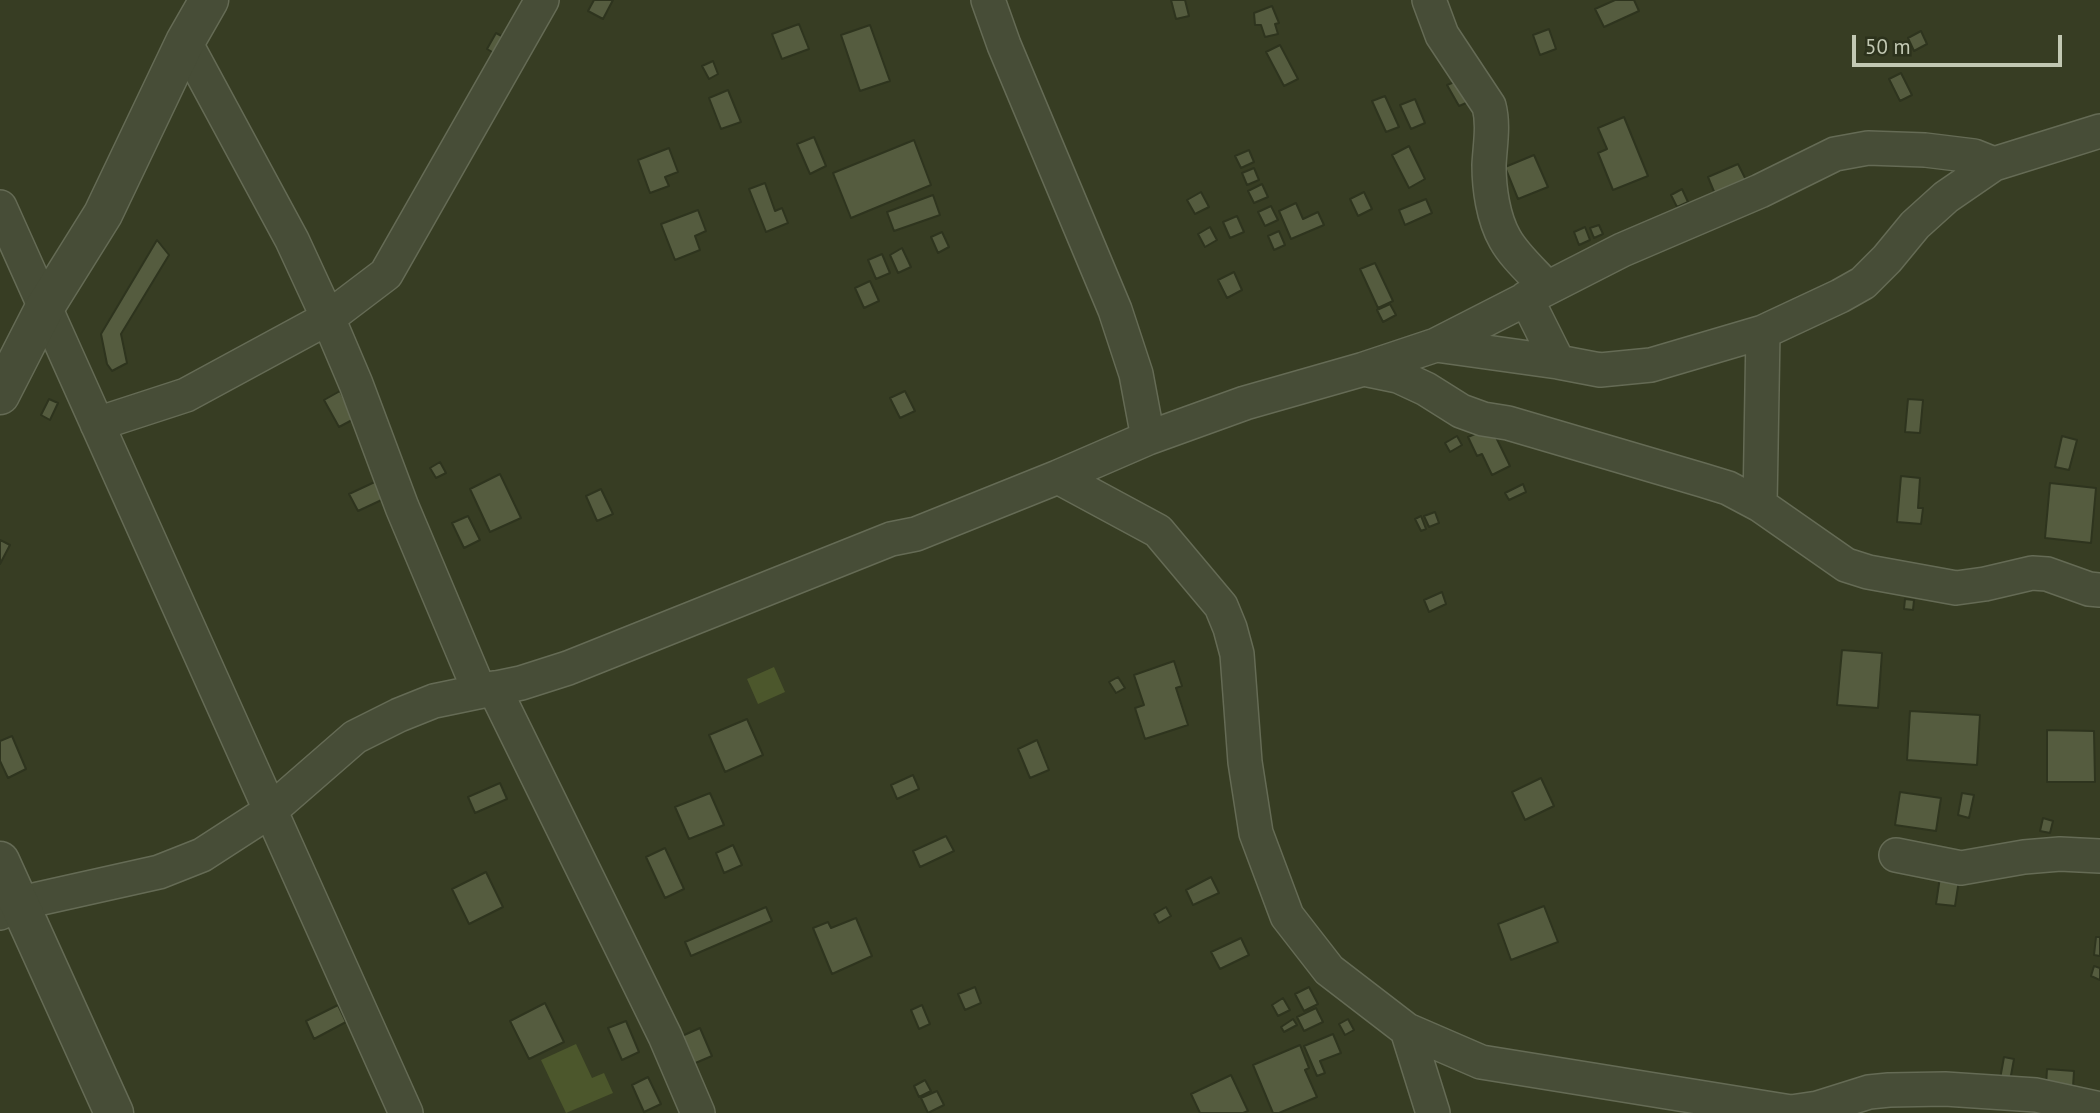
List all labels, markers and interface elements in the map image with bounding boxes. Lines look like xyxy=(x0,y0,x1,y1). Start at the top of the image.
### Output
scale bar xyxy=(1855,21,2065,65)
text: 50 m xyxy=(1865,33,1911,60)

